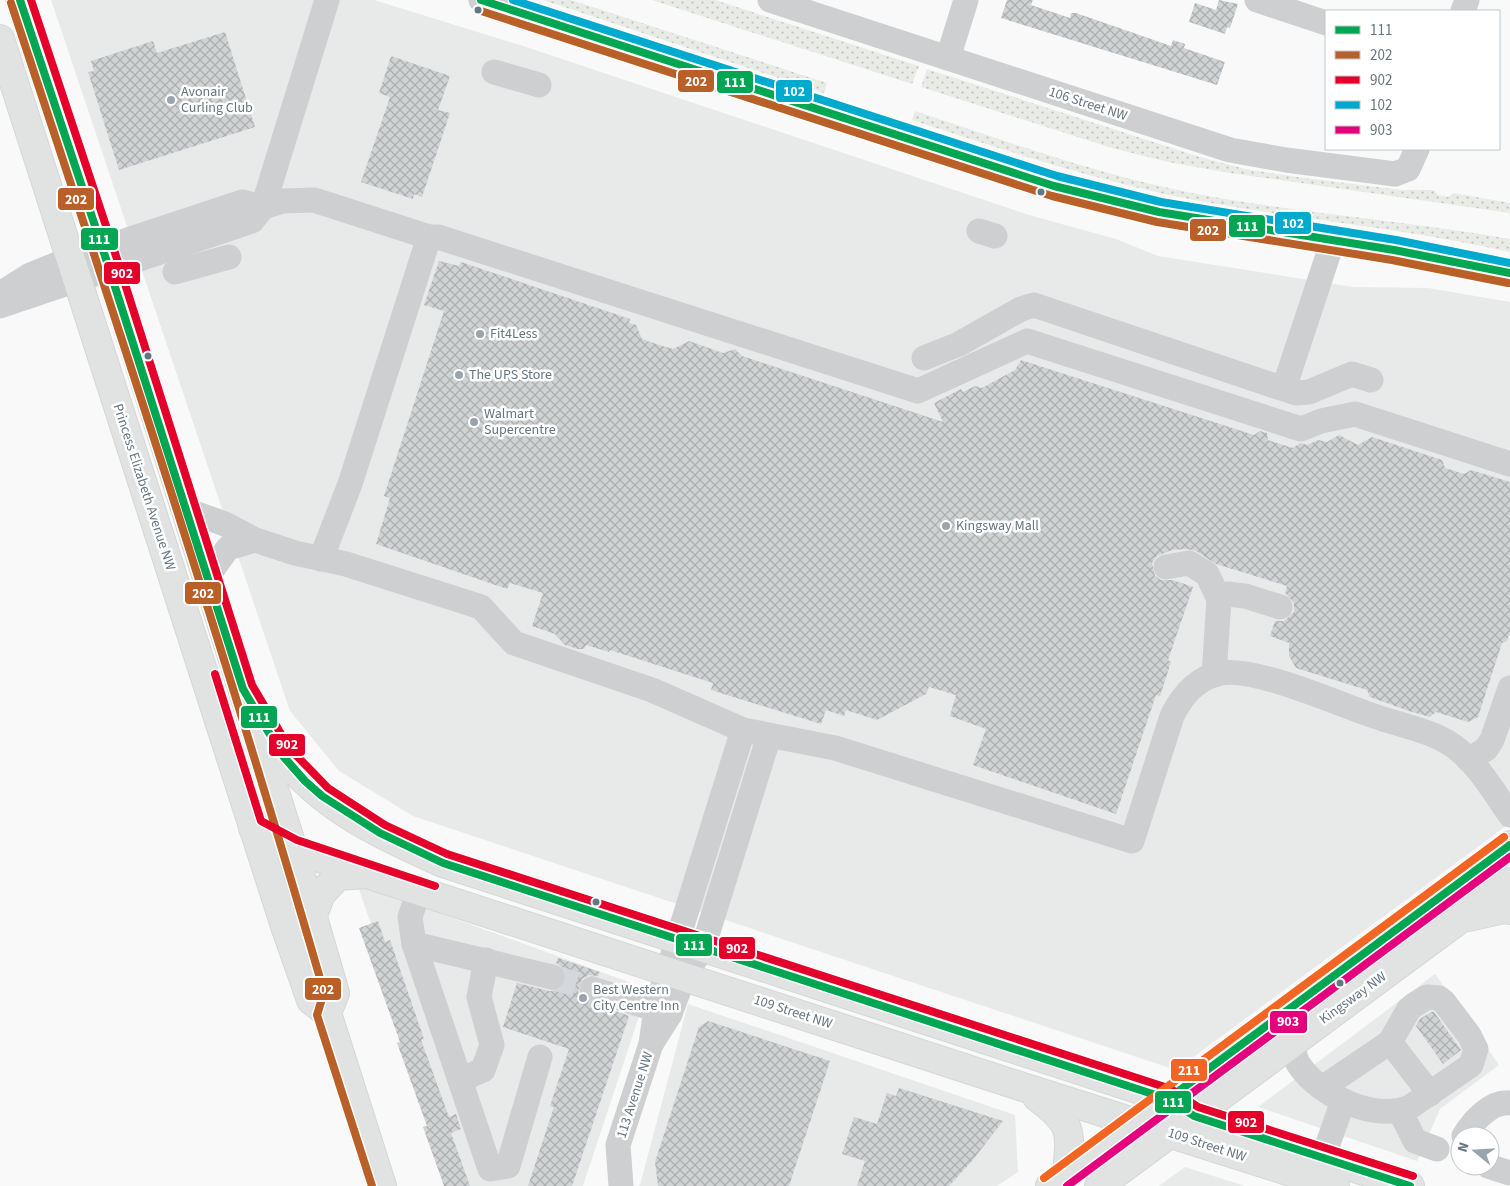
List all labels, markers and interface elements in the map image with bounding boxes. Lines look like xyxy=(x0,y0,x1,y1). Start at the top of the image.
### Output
unlabelled marker xyxy=(473,5,483,15)
legend xyxy=(1325,10,1500,150)
text: 111 xyxy=(1370,20,1392,41)
text: 202 xyxy=(1370,45,1392,66)
line badge: 202 xyxy=(677,69,715,93)
line badge: 111 xyxy=(716,70,754,94)
text: 902 xyxy=(1370,70,1392,91)
text: 202 xyxy=(685,72,707,92)
text: 111 xyxy=(724,73,746,93)
line badge: 102 xyxy=(775,79,813,103)
place label: Avonair Curling Club xyxy=(181,82,253,118)
text: 102 xyxy=(783,82,805,102)
street label: 106 Street NW xyxy=(1046,82,1130,126)
marker: Avonair Curling Club xyxy=(165,94,177,106)
text: 102 xyxy=(1370,95,1392,116)
text: 903 xyxy=(1370,120,1392,141)
line badge: 202 xyxy=(57,187,95,211)
unlabelled marker xyxy=(1036,187,1046,197)
text: 202 xyxy=(65,190,87,210)
line badge: 102 xyxy=(1274,211,1312,235)
line badge: 111 xyxy=(1228,214,1266,238)
text: 102 xyxy=(1282,214,1304,234)
text: 111 xyxy=(1236,217,1258,237)
line badge: 202 xyxy=(1189,218,1227,242)
text: 202 xyxy=(1197,221,1219,241)
line badge: 111 xyxy=(80,227,119,251)
text: 111 xyxy=(88,230,110,250)
line badge: 902 xyxy=(103,261,141,285)
text: 902 xyxy=(111,264,133,284)
place label: Fit4Less xyxy=(490,324,537,344)
marker: Fit4Less xyxy=(474,328,486,340)
unlabelled marker xyxy=(143,351,153,361)
place label: The UPS Store xyxy=(469,365,552,385)
marker: The UPS Store xyxy=(453,369,465,381)
street label: Princess Elizabeth Avenue NW xyxy=(108,401,180,573)
place label: Walmart Supercentre xyxy=(484,404,556,440)
marker: Walmart Supercentre xyxy=(468,416,480,428)
place label: Kingsway Mall xyxy=(956,516,1039,536)
marker: Kingsway Mall xyxy=(940,520,952,532)
line badge: 202 xyxy=(184,581,222,605)
text: 202 xyxy=(192,584,214,604)
line badge: 111 xyxy=(240,705,278,729)
text: 111 xyxy=(248,708,270,728)
line badge: 902 xyxy=(268,733,306,757)
text: 902 xyxy=(276,735,298,755)
unlabelled marker xyxy=(591,897,601,907)
line badge: 111 xyxy=(675,933,713,957)
text: 111 xyxy=(683,936,705,956)
line badge: 902 xyxy=(718,936,756,960)
text: 902 xyxy=(726,939,748,959)
street label: Kingsway NW xyxy=(1315,967,1391,1029)
line badge: 202 xyxy=(304,977,342,1001)
unlabelled marker xyxy=(1335,978,1345,988)
text: 202 xyxy=(312,980,334,1000)
place label: Best Western City Centre Inn xyxy=(593,980,679,1016)
street label: 109 Street NW xyxy=(751,990,835,1034)
marker: Best Western City Centre Inn xyxy=(577,992,589,1004)
line badge: 903 xyxy=(1269,1010,1308,1034)
text: 903 xyxy=(1277,1012,1299,1032)
street label: 113 Avenue NW xyxy=(612,1049,658,1141)
line badge: 211 xyxy=(1170,1058,1208,1082)
text: 211 xyxy=(1178,1061,1200,1081)
line badge: 111 xyxy=(1154,1090,1192,1114)
text: 111 xyxy=(1162,1093,1184,1113)
line badge: 902 xyxy=(1227,1110,1265,1134)
text: 902 xyxy=(1235,1113,1257,1133)
street label: 109 Street NW xyxy=(1165,1123,1249,1167)
north arrow xyxy=(1450,1126,1500,1176)
text: N xyxy=(1453,1140,1475,1155)

